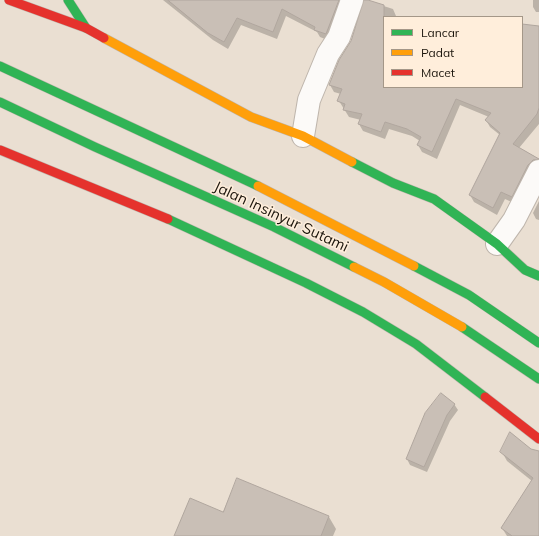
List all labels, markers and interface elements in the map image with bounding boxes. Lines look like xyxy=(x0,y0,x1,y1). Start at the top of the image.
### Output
legend xyxy=(383,16,523,88)
text: Lancar xyxy=(421,25,459,40)
text: Padat xyxy=(421,45,454,60)
text: Macet xyxy=(421,65,455,80)
street label: Jalan Insinyur Sutami xyxy=(211,178,351,256)

